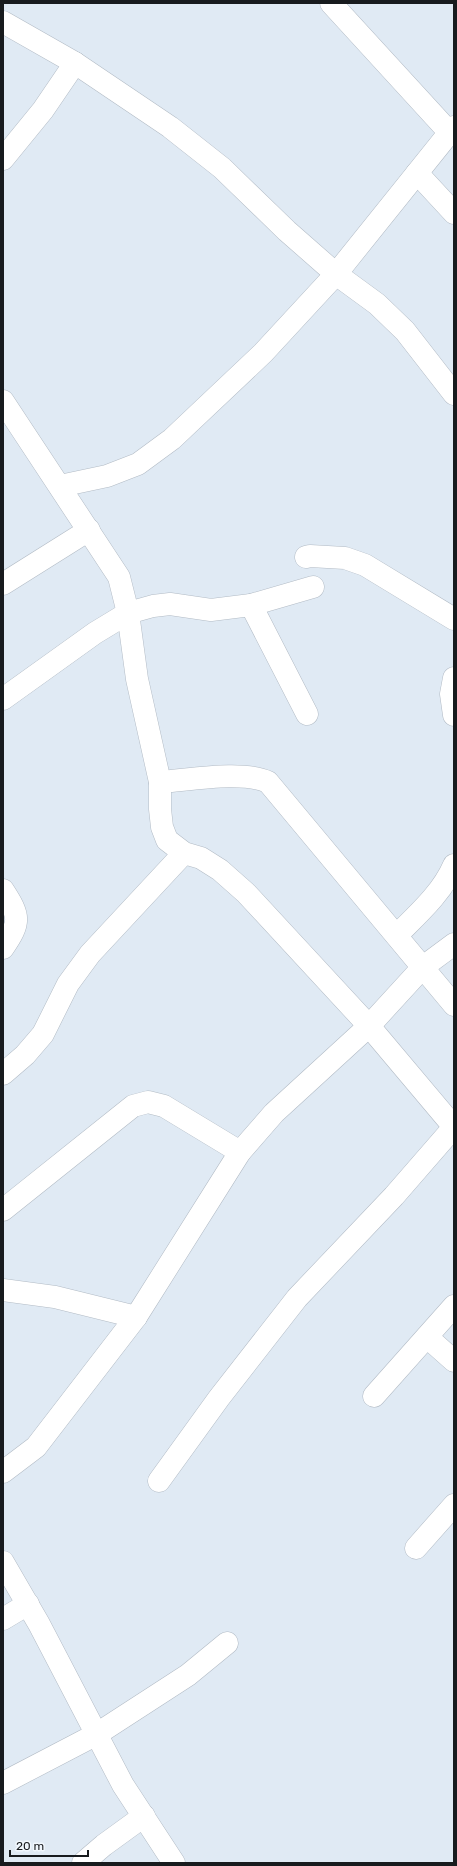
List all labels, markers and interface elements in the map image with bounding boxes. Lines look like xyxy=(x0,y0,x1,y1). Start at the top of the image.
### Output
scale bar xyxy=(10,1832,88,1858)
text: 20 m xyxy=(16,1839,44,1853)

